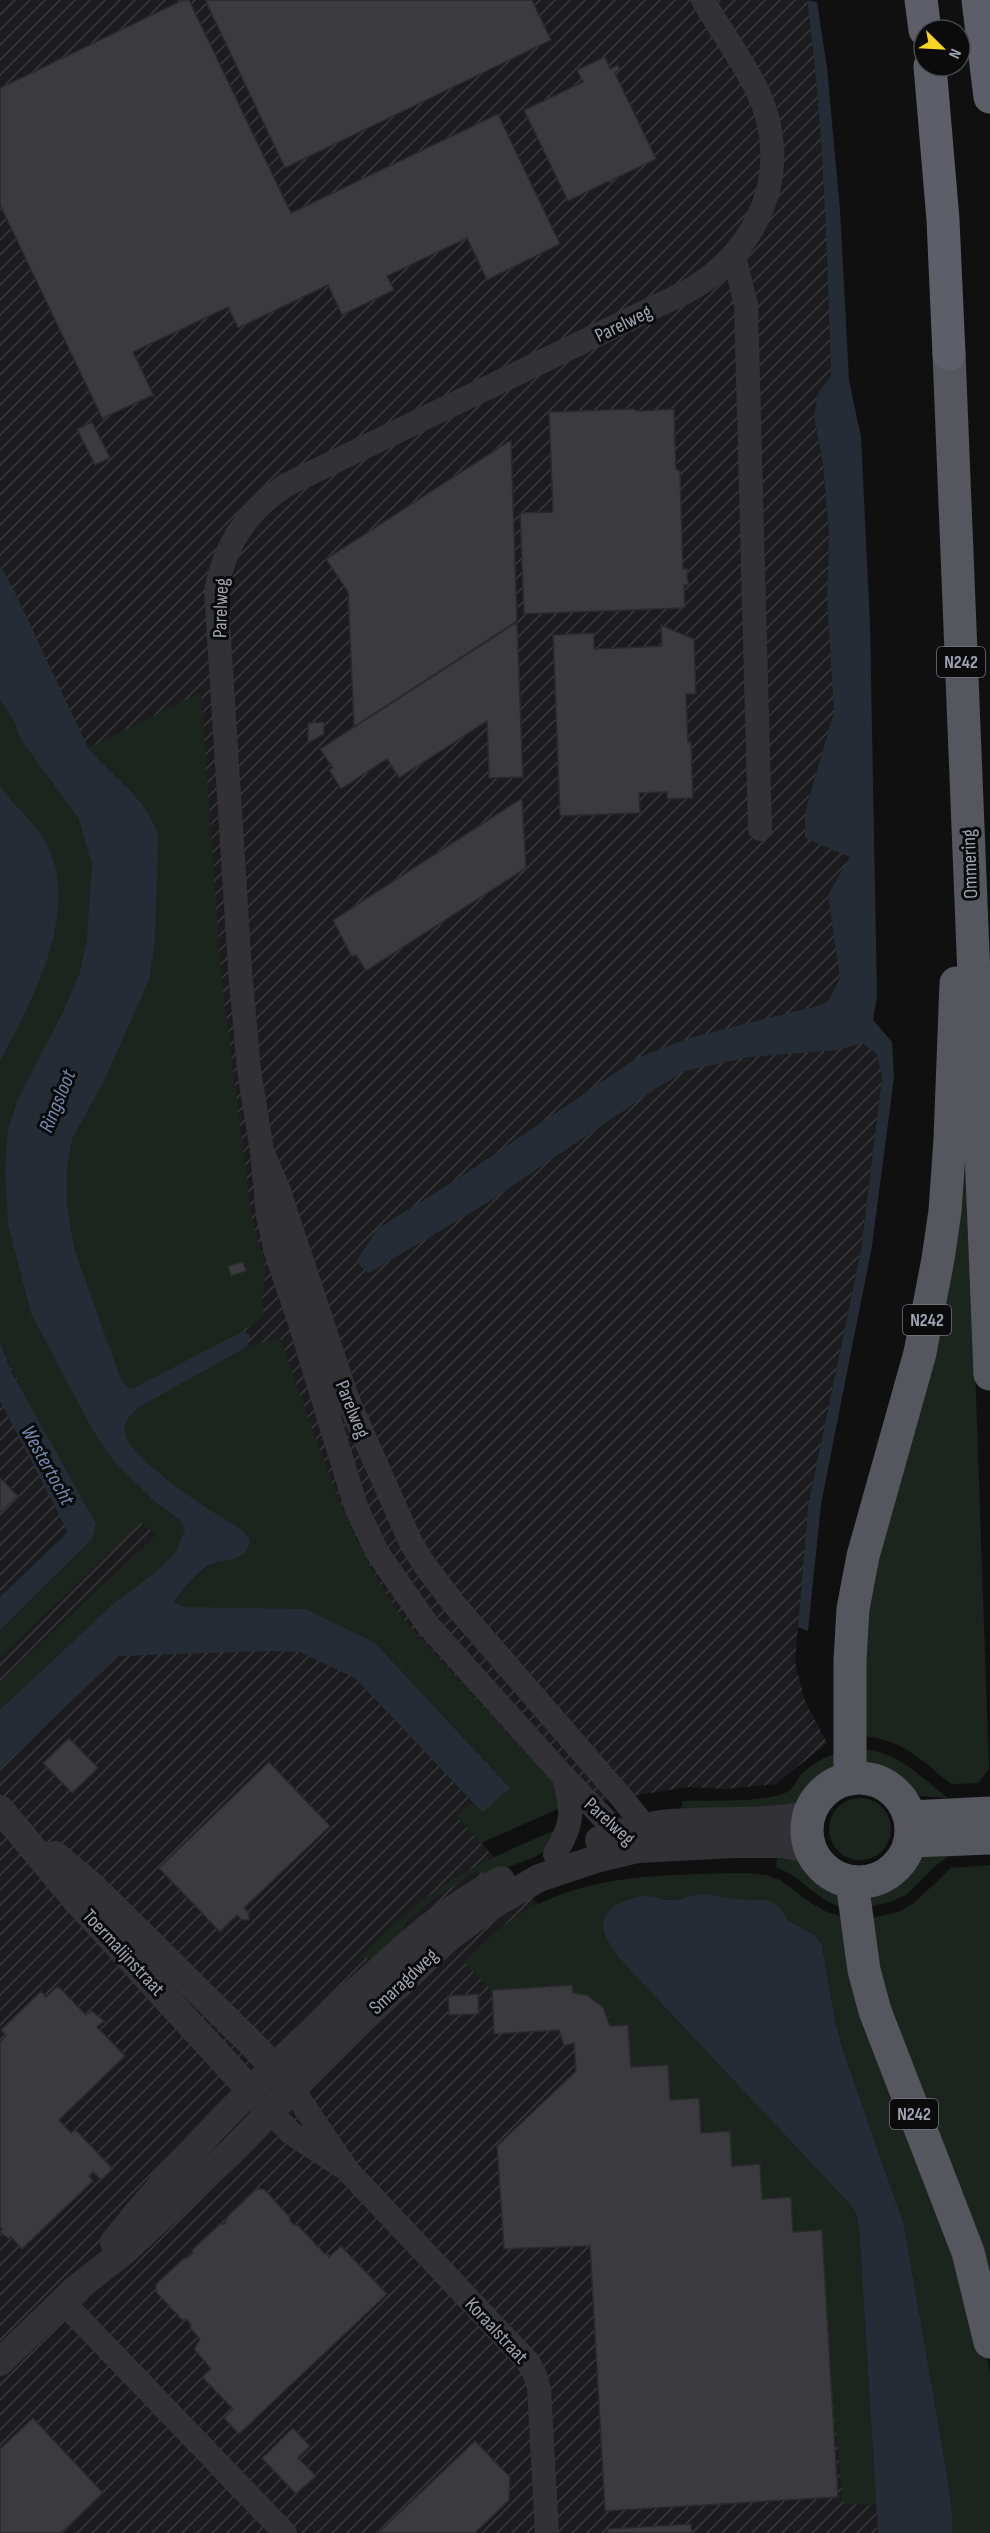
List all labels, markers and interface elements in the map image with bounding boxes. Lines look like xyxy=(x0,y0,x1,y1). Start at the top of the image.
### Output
north arrow xyxy=(912,18,972,78)
text: N xyxy=(944,46,965,61)
street label: Parelweg xyxy=(591,300,656,348)
street label: Parelweg xyxy=(208,578,234,639)
road number: N242 xyxy=(937,647,985,677)
street label: Ommering xyxy=(957,829,983,899)
water label: Ringsloot xyxy=(34,1066,82,1136)
road number: N242 xyxy=(903,1305,951,1335)
street label: Parelweg xyxy=(330,1377,374,1442)
water label: Westertocht xyxy=(16,1421,80,1510)
street label: Parelweg xyxy=(579,1793,640,1851)
street label: Toermalijnstraat xyxy=(77,1904,169,2001)
street label: Smaragdweg xyxy=(364,1944,443,2020)
road number: N242 xyxy=(890,2099,938,2129)
street label: Koraalstraat xyxy=(460,2293,533,2369)

